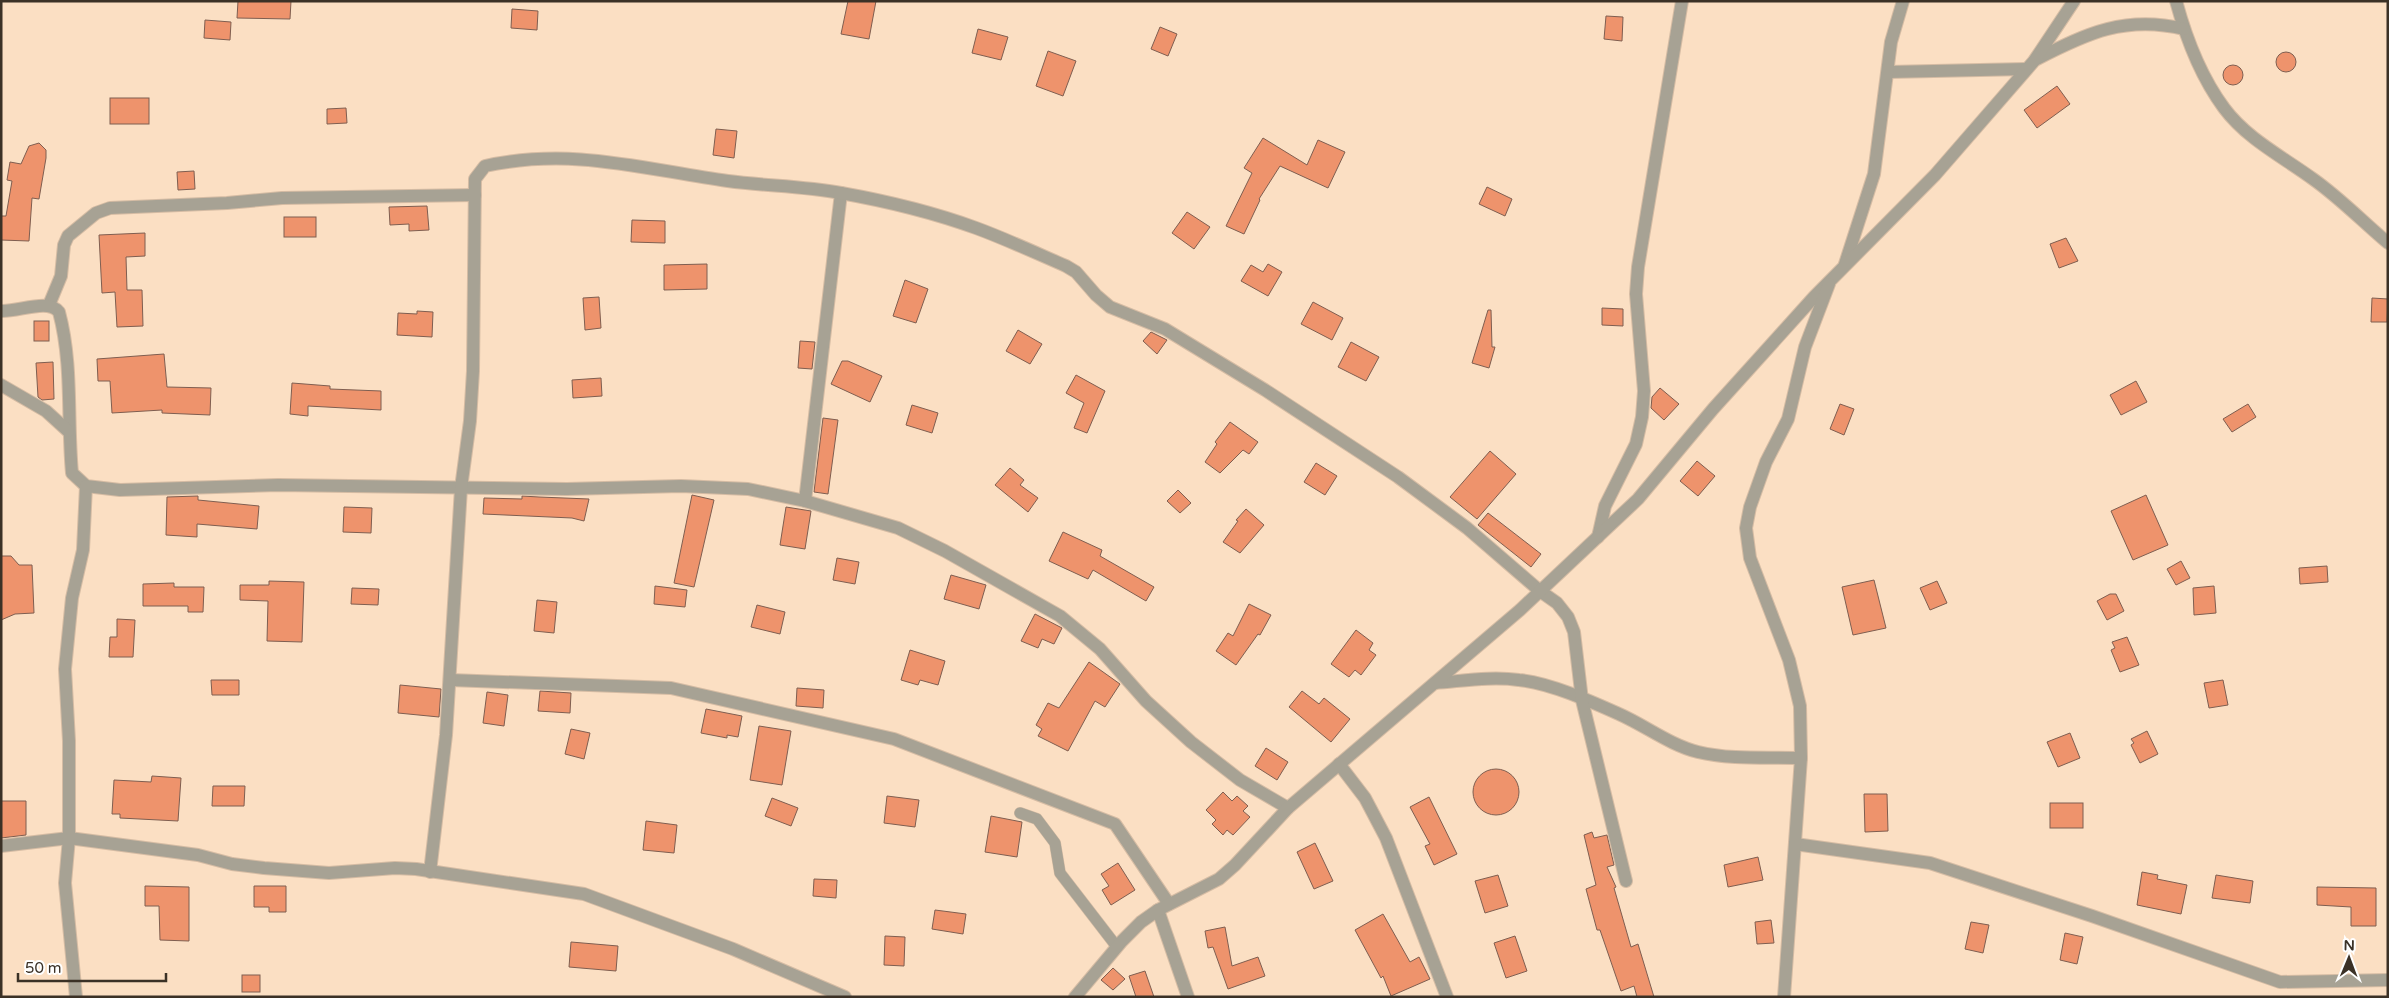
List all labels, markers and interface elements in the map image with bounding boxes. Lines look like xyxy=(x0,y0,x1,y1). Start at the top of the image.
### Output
north arrow xyxy=(2324,933,2374,983)
text: N xyxy=(2343,937,2355,954)
scale bar xyxy=(18,950,165,982)
text: 50 m xyxy=(25,959,62,977)

